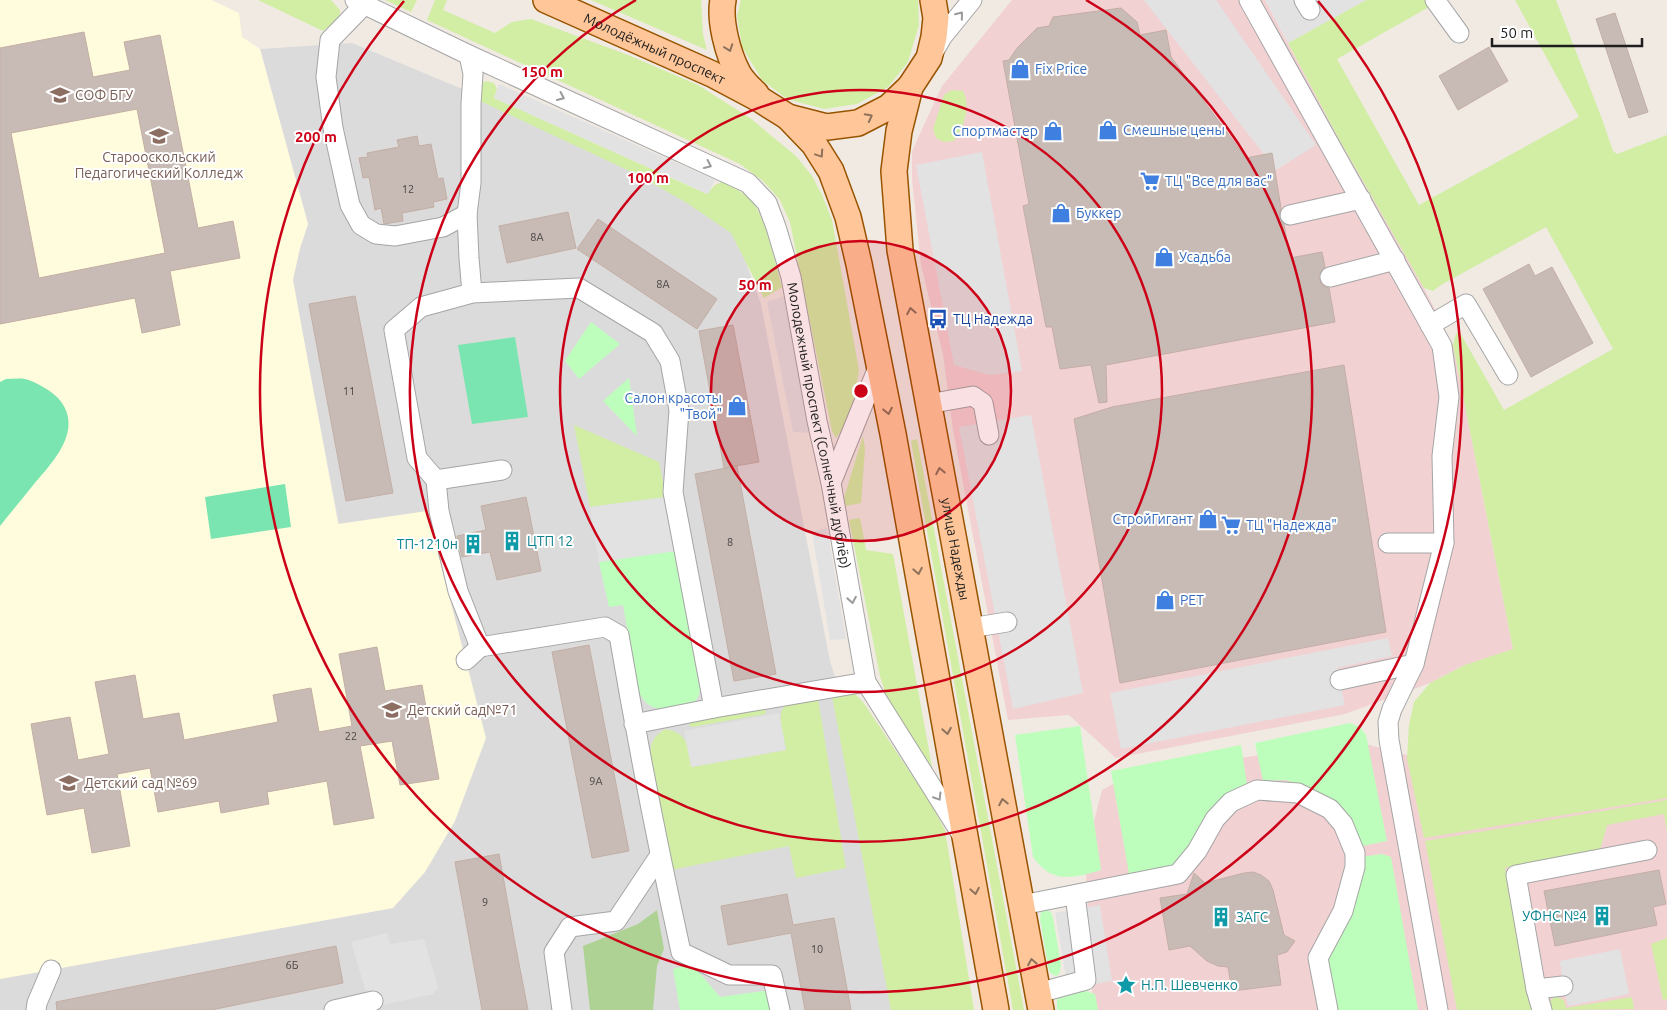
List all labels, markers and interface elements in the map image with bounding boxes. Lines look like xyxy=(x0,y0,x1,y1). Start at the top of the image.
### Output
street label: Молодёжный проспект xyxy=(581,10,728,88)
one-way arrow xyxy=(955,11,964,20)
scale bar xyxy=(1492,15,1642,47)
text: 50 m xyxy=(1500,24,1533,41)
one-way arrow xyxy=(723,43,733,52)
shop icon: Fix Price xyxy=(1009,58,1031,80)
place label: Fix Price xyxy=(1035,61,1087,77)
text: 150 m xyxy=(521,63,563,80)
school or university icon: СОФ БГУ xyxy=(49,84,71,106)
place label: СОФ БГУ xyxy=(75,87,133,103)
one-way arrow xyxy=(556,91,565,102)
one-way arrow xyxy=(864,113,873,123)
shop icon: Смешные цены xyxy=(1097,119,1119,141)
shop icon: Спортмастер xyxy=(1042,120,1064,142)
place label: Смешные цены xyxy=(1123,122,1225,138)
place label: Спортмастер xyxy=(953,123,1038,139)
school or university icon: Старооскольский Педагогический Колледж xyxy=(148,125,170,147)
text: 200 m xyxy=(295,128,337,145)
one-way arrow xyxy=(814,148,823,158)
place label: Старооскольский Педагогический Колледж xyxy=(75,149,244,181)
one-way arrow xyxy=(703,159,712,169)
text: 100 m xyxy=(627,169,669,186)
supermarket icon: ТЦ "Все для вас" xyxy=(1139,170,1161,192)
place label: ТЦ "Все для вас" xyxy=(1165,173,1272,189)
house number: 12 xyxy=(402,183,414,195)
shop icon: Буккер xyxy=(1050,202,1072,224)
place label: Буккер xyxy=(1076,205,1121,221)
house number: 8А xyxy=(530,231,545,243)
shop icon: Усадьба xyxy=(1153,246,1175,268)
place label: Усадьба xyxy=(1179,249,1231,265)
text: 50 m xyxy=(738,276,772,293)
house number: 8А xyxy=(656,278,671,290)
street label: Молодежный проспект (Солнечный дублёр) xyxy=(784,281,854,570)
one-way arrow xyxy=(906,306,916,315)
bus stop icon: ТЦ Надежда xyxy=(927,308,949,330)
place label: ТЦ Надежда xyxy=(953,311,1033,327)
centre of rings xyxy=(852,382,870,400)
house number: 11 xyxy=(343,385,355,397)
place label: Салон красоты "Твой" xyxy=(625,390,722,422)
shop icon: Салон красоты "Твой" xyxy=(726,395,748,417)
one-way arrow xyxy=(882,407,893,416)
one-way arrow xyxy=(936,466,946,475)
street label: улица Надежды xyxy=(938,496,973,602)
shop icon: СтройГигант xyxy=(1197,508,1219,530)
place label: СтройГигант xyxy=(1112,511,1193,527)
supermarket icon: ТЦ "Надежда" xyxy=(1220,514,1242,536)
place label: ТЦ "Надежда" xyxy=(1246,517,1337,533)
building icon: ЦТП 12 xyxy=(501,530,523,552)
building icon: ТП-1210н xyxy=(462,533,484,555)
place label: ЦТП 12 xyxy=(527,533,573,549)
place label: ТП-1210н xyxy=(397,536,458,552)
house number: 8 xyxy=(727,536,733,548)
one-way arrow xyxy=(912,567,922,575)
shop icon: РЕТ xyxy=(1154,589,1176,611)
place label: РЕТ xyxy=(1180,592,1204,608)
one-way arrow xyxy=(846,596,856,605)
school or university icon: Детский сад№71 xyxy=(381,699,403,721)
place label: Детский сад№71 xyxy=(407,702,517,718)
one-way arrow xyxy=(941,726,951,735)
house number: 22 xyxy=(345,730,357,742)
school or university icon: Детский сад №69 xyxy=(58,772,80,794)
place label: Детский сад №69 xyxy=(84,775,198,791)
house number: 9А xyxy=(589,775,604,787)
one-way arrow xyxy=(932,792,942,801)
one-way arrow xyxy=(998,798,1008,807)
one-way arrow xyxy=(970,887,980,895)
house number: 9 xyxy=(482,896,488,908)
building icon: УФНС №4 xyxy=(1591,905,1613,927)
building icon: ЗАГС xyxy=(1210,906,1232,928)
place label: УФНС №4 xyxy=(1522,908,1587,924)
place label: ЗАГС xyxy=(1236,909,1269,925)
house number: 10 xyxy=(811,943,823,955)
one-way arrow xyxy=(1028,958,1038,966)
house number: 6Б xyxy=(286,959,299,971)
place icon: Н.П. Шевченко xyxy=(1115,974,1137,996)
place label: Н.П. Шевченко xyxy=(1141,977,1238,993)

